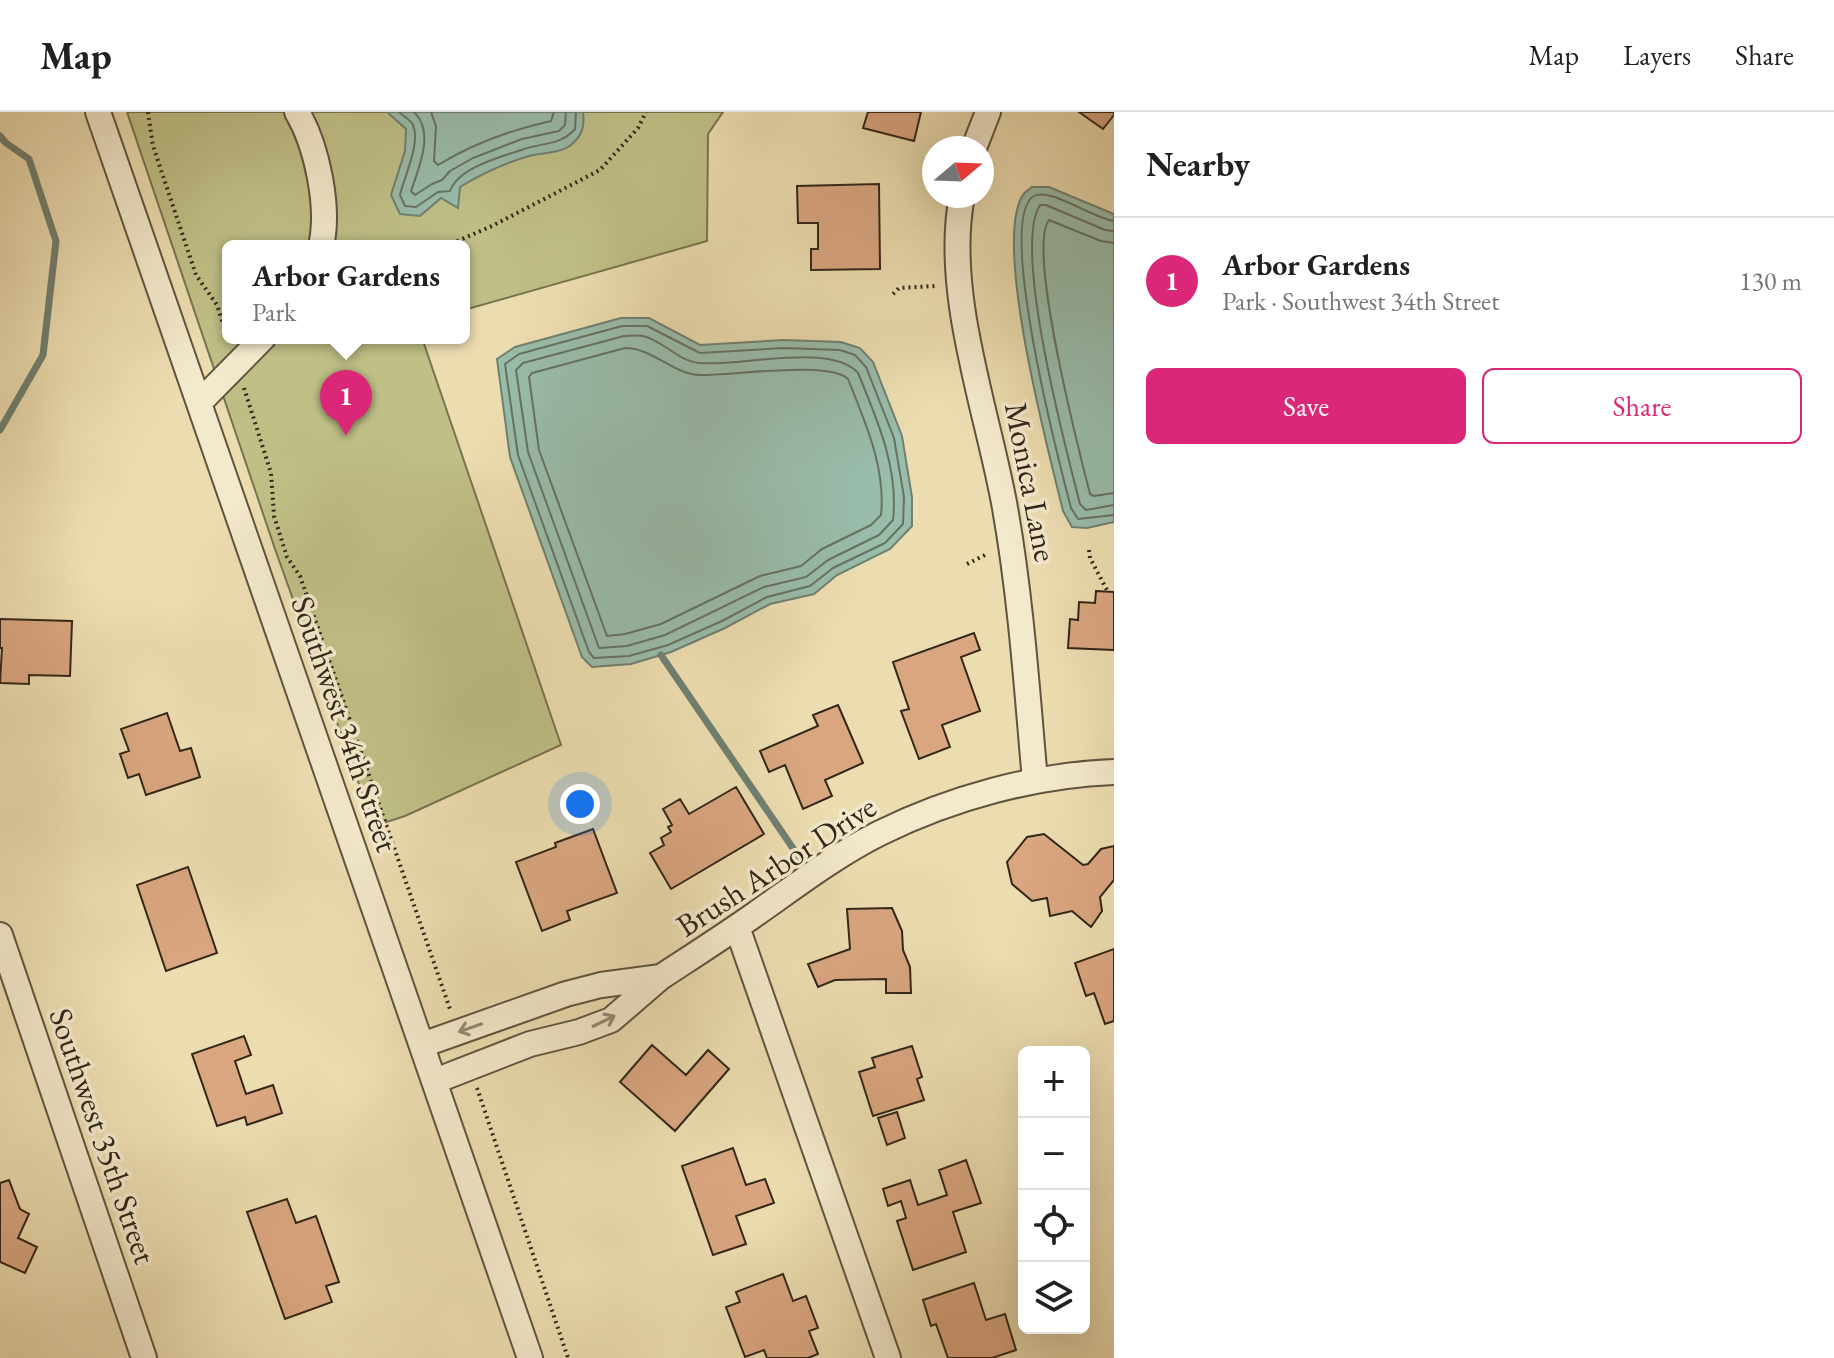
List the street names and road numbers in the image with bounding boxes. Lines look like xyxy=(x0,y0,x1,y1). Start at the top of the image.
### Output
street label: Monica Lane xyxy=(995,399,1067,565)
street label: Southwest 34th Street xyxy=(282,591,408,857)
street label: Brush Arbor Drive xyxy=(668,786,884,946)
street label: Southwest 35th Street xyxy=(40,1003,166,1269)

